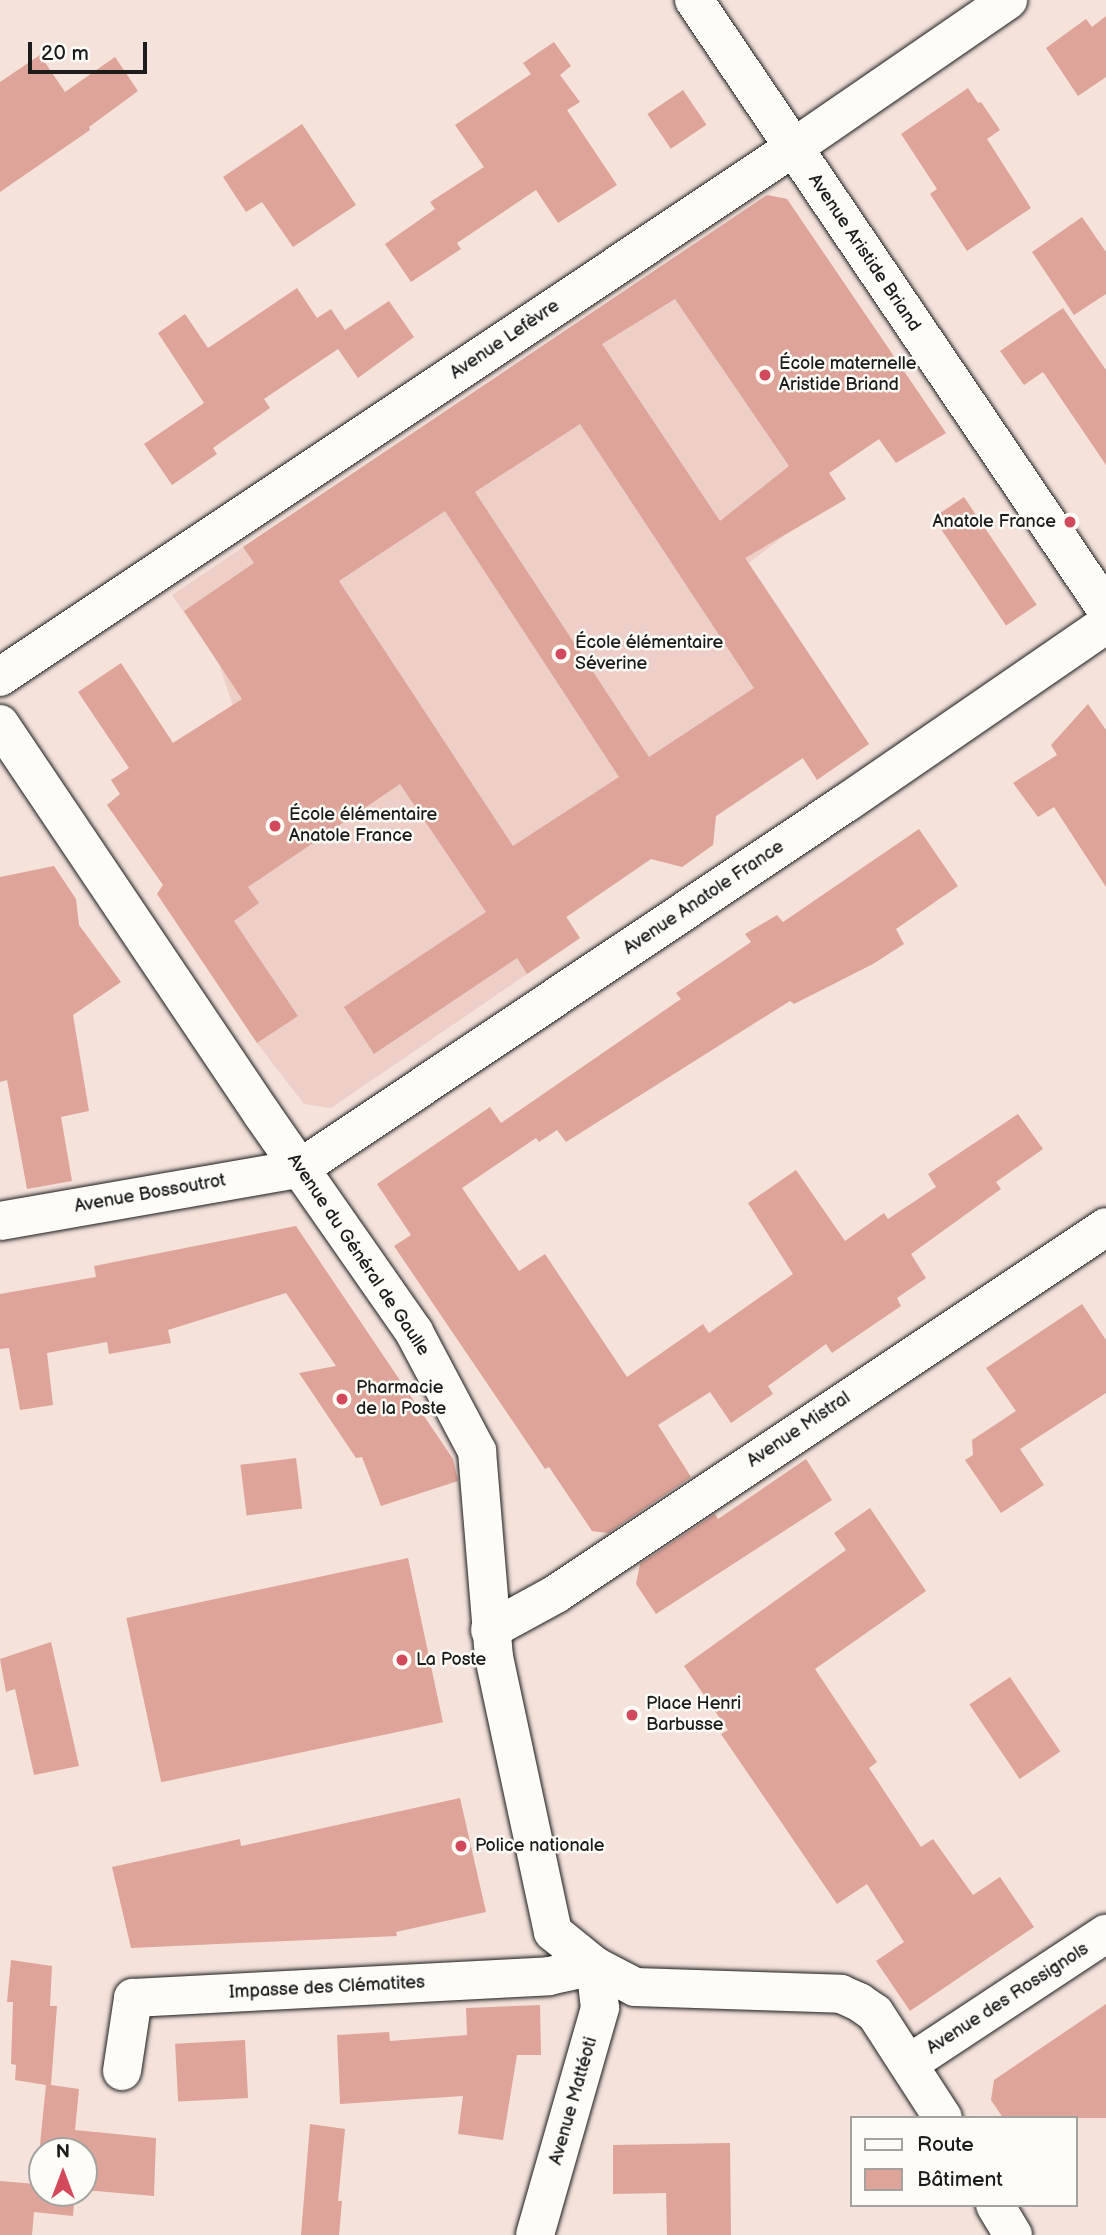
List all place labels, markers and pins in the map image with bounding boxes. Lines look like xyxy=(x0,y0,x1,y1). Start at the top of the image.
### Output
place label: École maternelle Aristide Briand xyxy=(779,354,916,396)
marker: École maternelle Aristide Briand xyxy=(757,367,773,383)
place label: Anatole France xyxy=(933,511,1056,533)
marker: Anatole France xyxy=(1062,514,1078,530)
place label: École élémentaire Séverine xyxy=(575,633,723,676)
marker: École élémentaire Séverine xyxy=(553,646,569,662)
place label: École élémentaire Anatole France xyxy=(289,805,437,848)
marker: École élémentaire Anatole France xyxy=(267,818,283,834)
place label: Pharmacie de la Poste xyxy=(356,1378,446,1420)
marker: Pharmacie de la Poste xyxy=(334,1391,350,1407)
place label: La Poste xyxy=(416,1649,486,1671)
marker: La Poste xyxy=(394,1652,410,1668)
place label: Place Henri Barbusse xyxy=(646,1694,741,1736)
marker: Place Henri Barbusse xyxy=(624,1707,640,1723)
place label: Police nationale xyxy=(475,1835,604,1857)
marker: Police nationale xyxy=(453,1838,469,1854)

